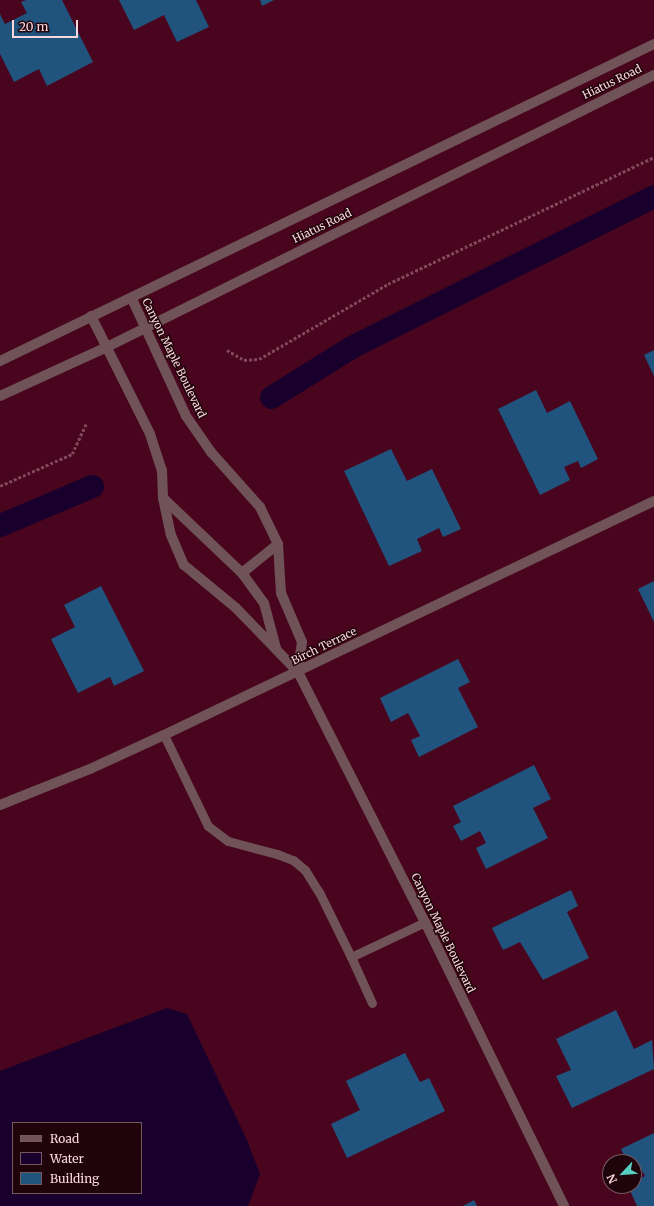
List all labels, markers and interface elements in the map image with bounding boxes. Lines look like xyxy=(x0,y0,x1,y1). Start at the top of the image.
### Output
scale bar xyxy=(14,12,80,38)
text: 20 m xyxy=(19,19,48,34)
street label: Hiatus Road xyxy=(580,62,644,102)
street label: Hiatus Road xyxy=(290,206,354,246)
street label: Canyon Maple Boulevard xyxy=(139,296,209,420)
street label: Birch Terrace xyxy=(289,625,359,667)
street label: Canyon Maple Boulevard xyxy=(408,871,478,995)
legend xyxy=(12,1122,142,1194)
text: Road xyxy=(50,1131,79,1146)
text: Water xyxy=(50,1151,84,1166)
north arrow xyxy=(602,1154,642,1194)
text: Building xyxy=(50,1171,99,1186)
text: N xyxy=(604,1172,620,1186)

